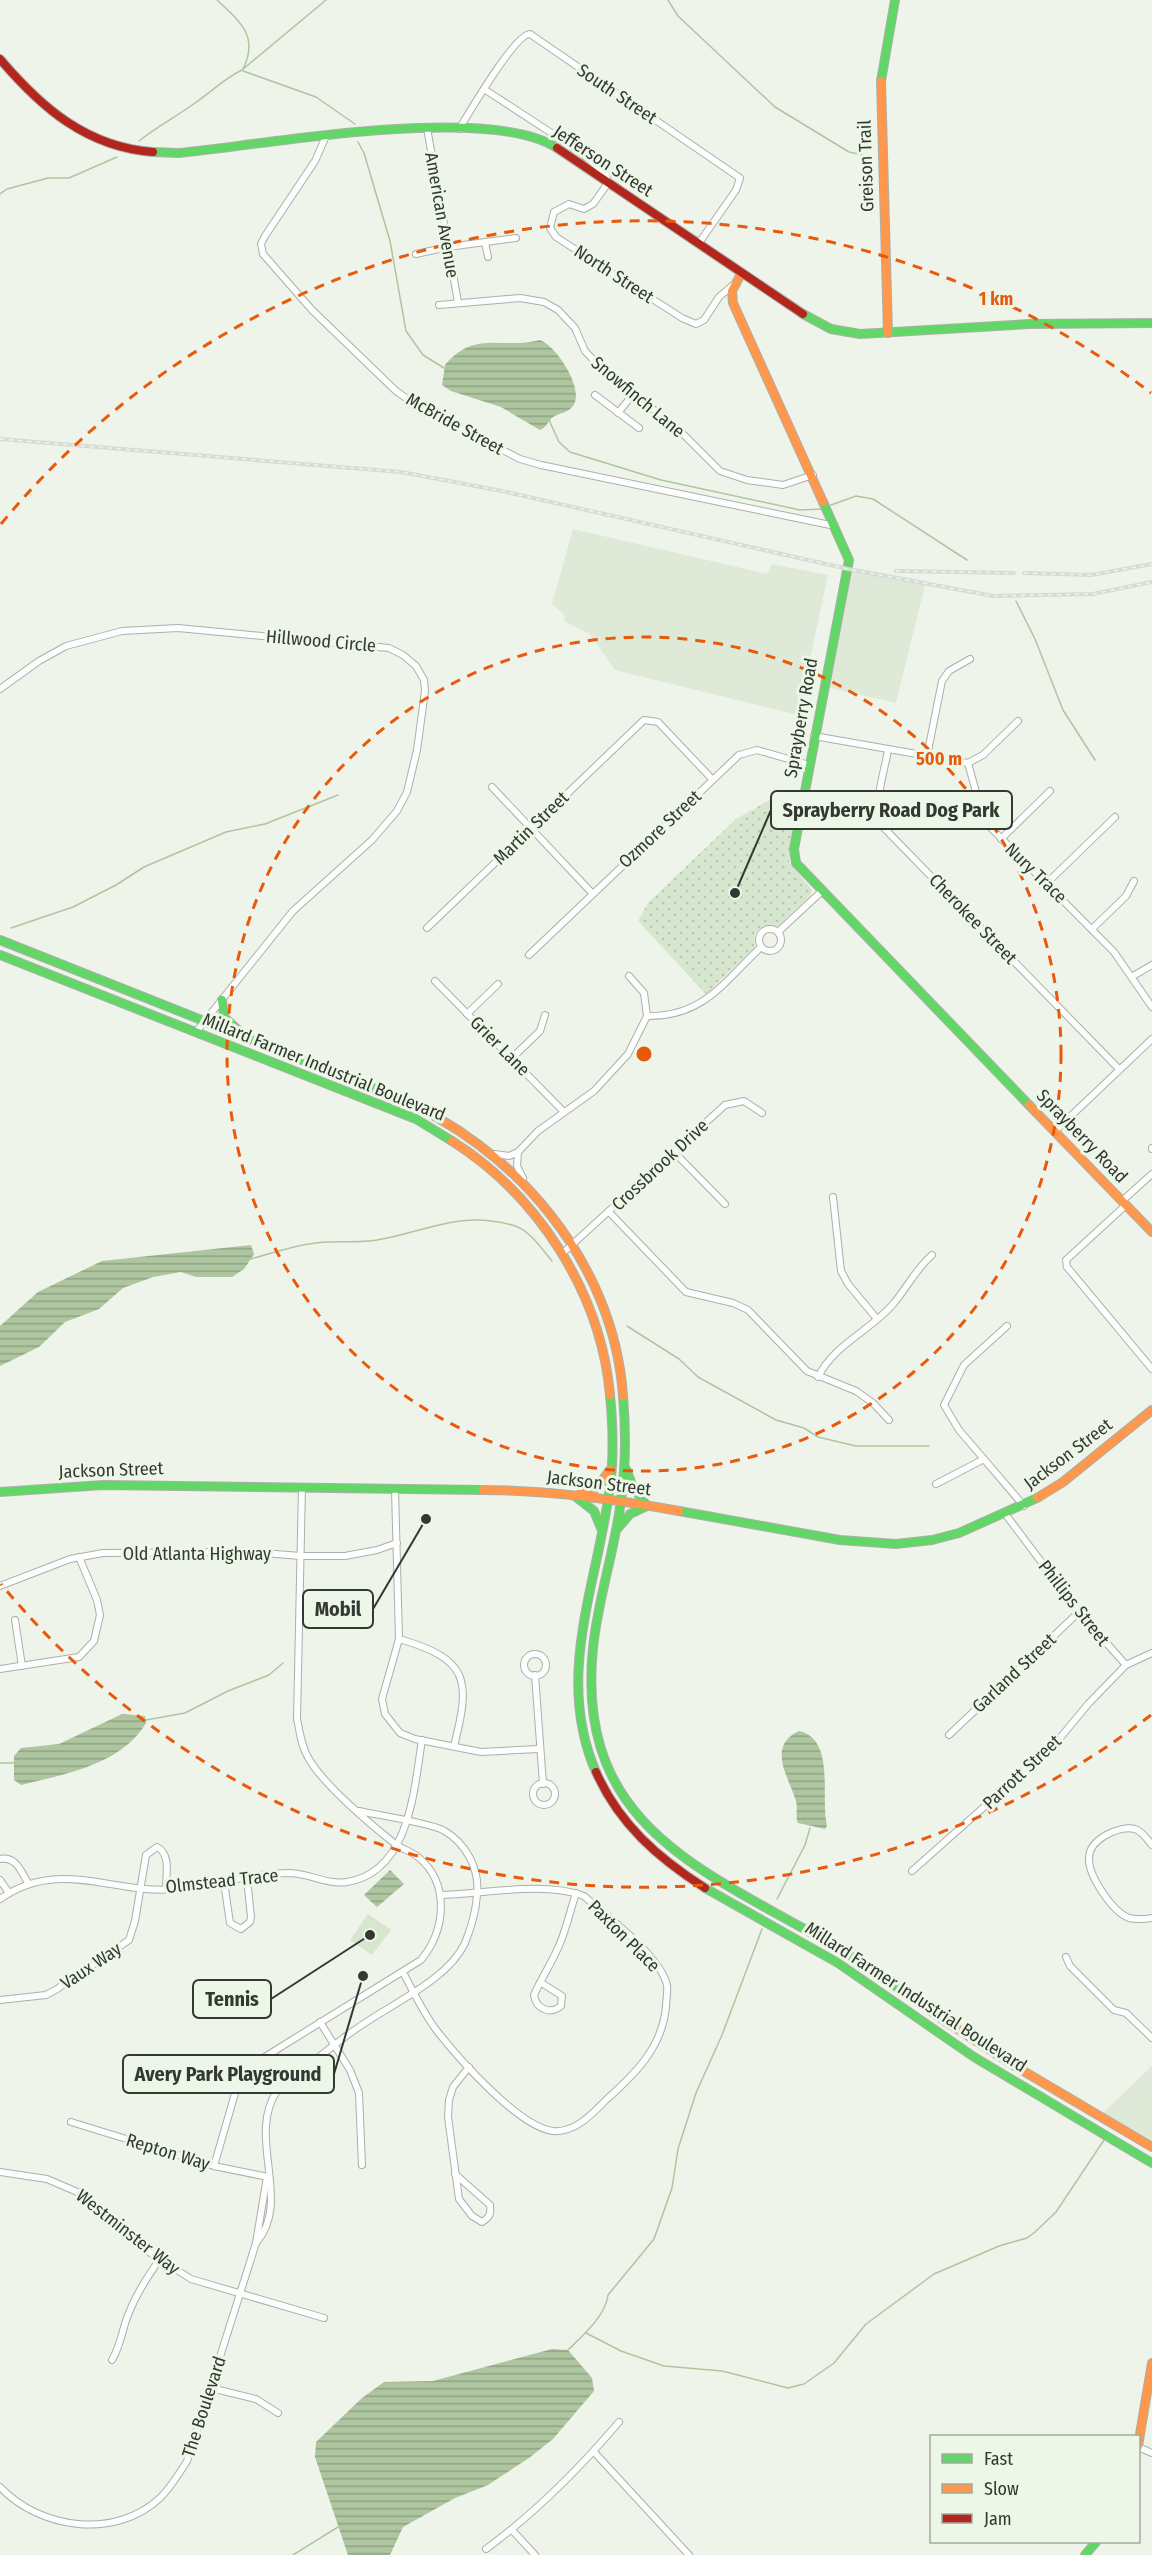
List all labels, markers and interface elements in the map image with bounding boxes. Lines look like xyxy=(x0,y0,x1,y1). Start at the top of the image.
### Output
street label: South Street xyxy=(573,59,661,129)
street label: Greison Trail xyxy=(853,119,879,212)
street label: Jefferson Street xyxy=(549,121,657,202)
street label: American Avenue xyxy=(420,150,464,280)
street label: North Street xyxy=(570,240,658,308)
text: 1 km xyxy=(979,288,1013,310)
street label: Snowfinch Lane xyxy=(587,352,689,442)
street label: McBride Street xyxy=(402,388,508,460)
street label: Hillwood Circle xyxy=(265,625,377,657)
street label: Sprayberry Road xyxy=(780,656,822,780)
text: 500 m xyxy=(916,748,962,770)
street label: Ozmore Street xyxy=(614,785,706,873)
street label: Martin Street xyxy=(489,787,573,869)
callout: Sprayberry Road Dog Park xyxy=(771,791,1012,829)
text: Sprayberry Road Dog Park xyxy=(783,798,1000,822)
street label: Nury Trace xyxy=(1000,838,1072,908)
street label: Cherokee Street xyxy=(924,869,1022,969)
street label: Millard Farmer Industrial Boulevard xyxy=(199,1008,449,1126)
street label: Grier Lane xyxy=(465,1011,535,1081)
centre of rings xyxy=(634,1044,654,1064)
street label: Sprayberry Road xyxy=(1032,1085,1132,1187)
street label: Crossbrook Drive xyxy=(607,1114,713,1215)
street label: Jackson Street xyxy=(1020,1414,1117,1494)
street label: Jackson Street xyxy=(58,1457,164,1483)
street label: Jackson Street xyxy=(546,1466,652,1500)
street label: Old Atlanta Highway xyxy=(123,1543,271,1565)
street label: Phillips Street xyxy=(1034,1556,1114,1650)
callout: Mobil xyxy=(303,1590,373,1628)
text: Mobil xyxy=(315,1597,362,1621)
street label: Garland Street xyxy=(968,1629,1061,1717)
street label: Parrott Street xyxy=(978,1730,1066,1814)
street label: Olmstead Trace xyxy=(165,1864,280,1898)
street label: Paxton Place xyxy=(583,1895,665,1977)
street label: Millard Farmer Industrial Boulevard xyxy=(801,1917,1031,2077)
street label: Vaux Way xyxy=(57,1938,125,1994)
callout: Tennis xyxy=(193,1980,271,2018)
text: Tennis xyxy=(205,1987,259,2011)
callout: Avery Park Playground xyxy=(123,2055,334,2093)
text: Avery Park Playground xyxy=(133,2062,322,2086)
street label: Repton Way xyxy=(124,2129,212,2175)
street label: Westminster Way xyxy=(72,2185,184,2279)
street label: The Boulevard xyxy=(177,2354,231,2460)
legend xyxy=(930,2435,1140,2543)
text: Fast xyxy=(984,2448,1013,2470)
text: Slow xyxy=(984,2478,1019,2500)
text: Jam xyxy=(984,2508,1012,2530)

